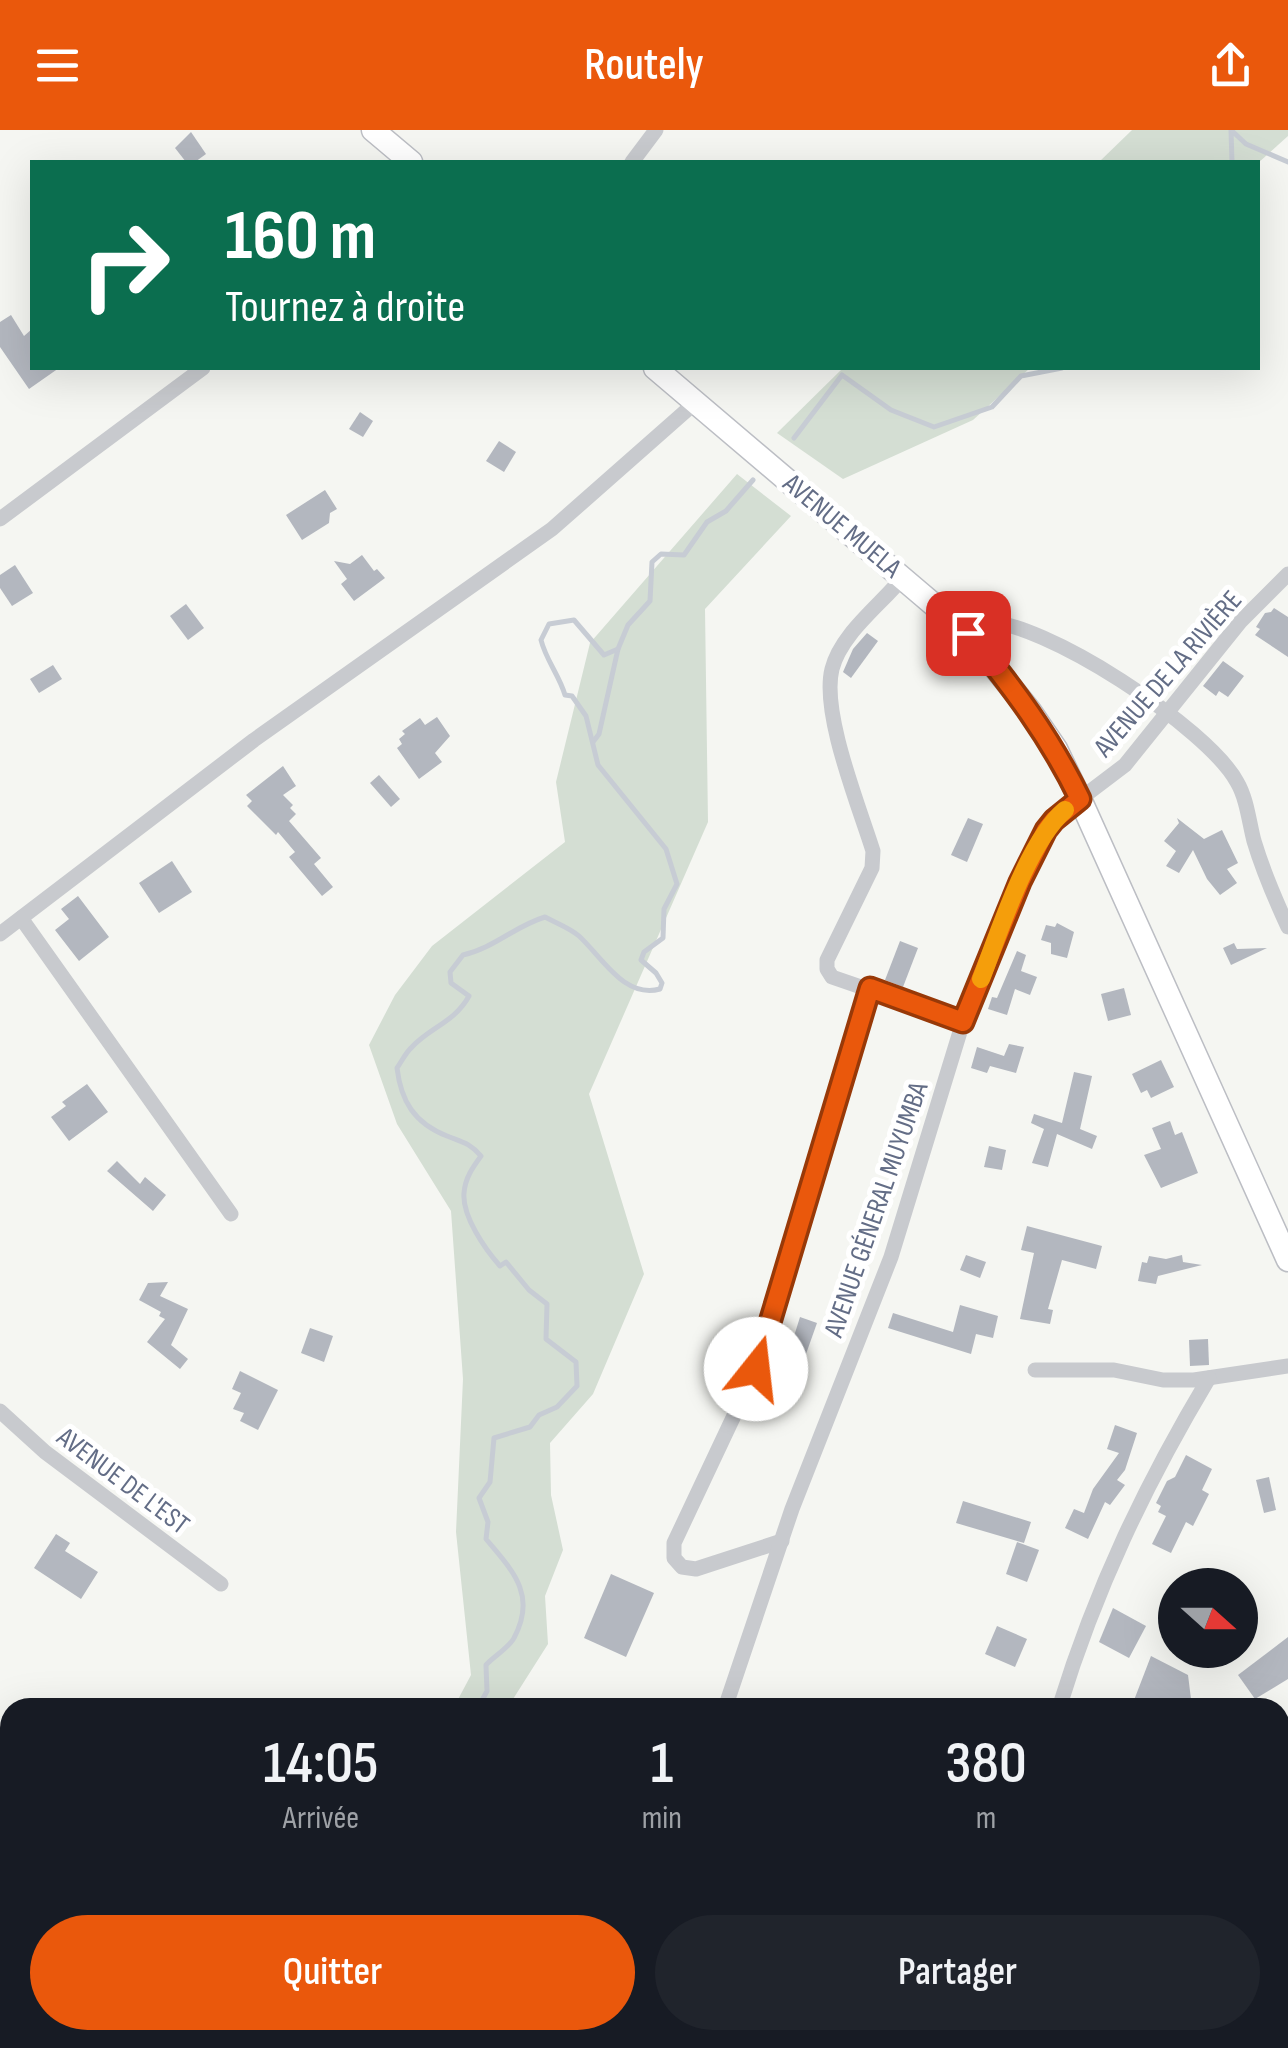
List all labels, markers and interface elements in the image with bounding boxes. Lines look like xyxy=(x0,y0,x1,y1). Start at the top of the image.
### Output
icon: menu xyxy=(30,38,85,93)
text: Routely xyxy=(584,38,704,93)
icon: share xyxy=(1203,38,1258,93)
text: 160 m xyxy=(225,195,376,279)
icon: right xyxy=(60,200,190,330)
text: Tournez à droite xyxy=(225,280,465,335)
street label: AVENUE MUELA xyxy=(775,467,909,586)
street label: AVENUE DE LA RIVIÈRE xyxy=(1086,584,1249,764)
pin xyxy=(926,591,1011,676)
icon: arrive xyxy=(941,606,996,661)
street label: AVENUE GÉNERAL MUYUMBA xyxy=(817,1077,936,1342)
position arrow xyxy=(704,1317,808,1421)
street label: AVENUE DE L'EST xyxy=(50,1420,196,1542)
north arrow xyxy=(1158,1568,1258,1668)
map controls xyxy=(1158,1568,1258,1668)
text: 14:05 xyxy=(263,1728,378,1800)
text: 1 xyxy=(651,1728,673,1800)
text: 380 xyxy=(945,1728,1027,1800)
text: Arrivée xyxy=(283,1799,359,1838)
text: min xyxy=(642,1799,682,1838)
text: m xyxy=(976,1799,996,1838)
button: Quitter xyxy=(30,1915,635,2030)
button: Partager xyxy=(655,1915,1260,2030)

